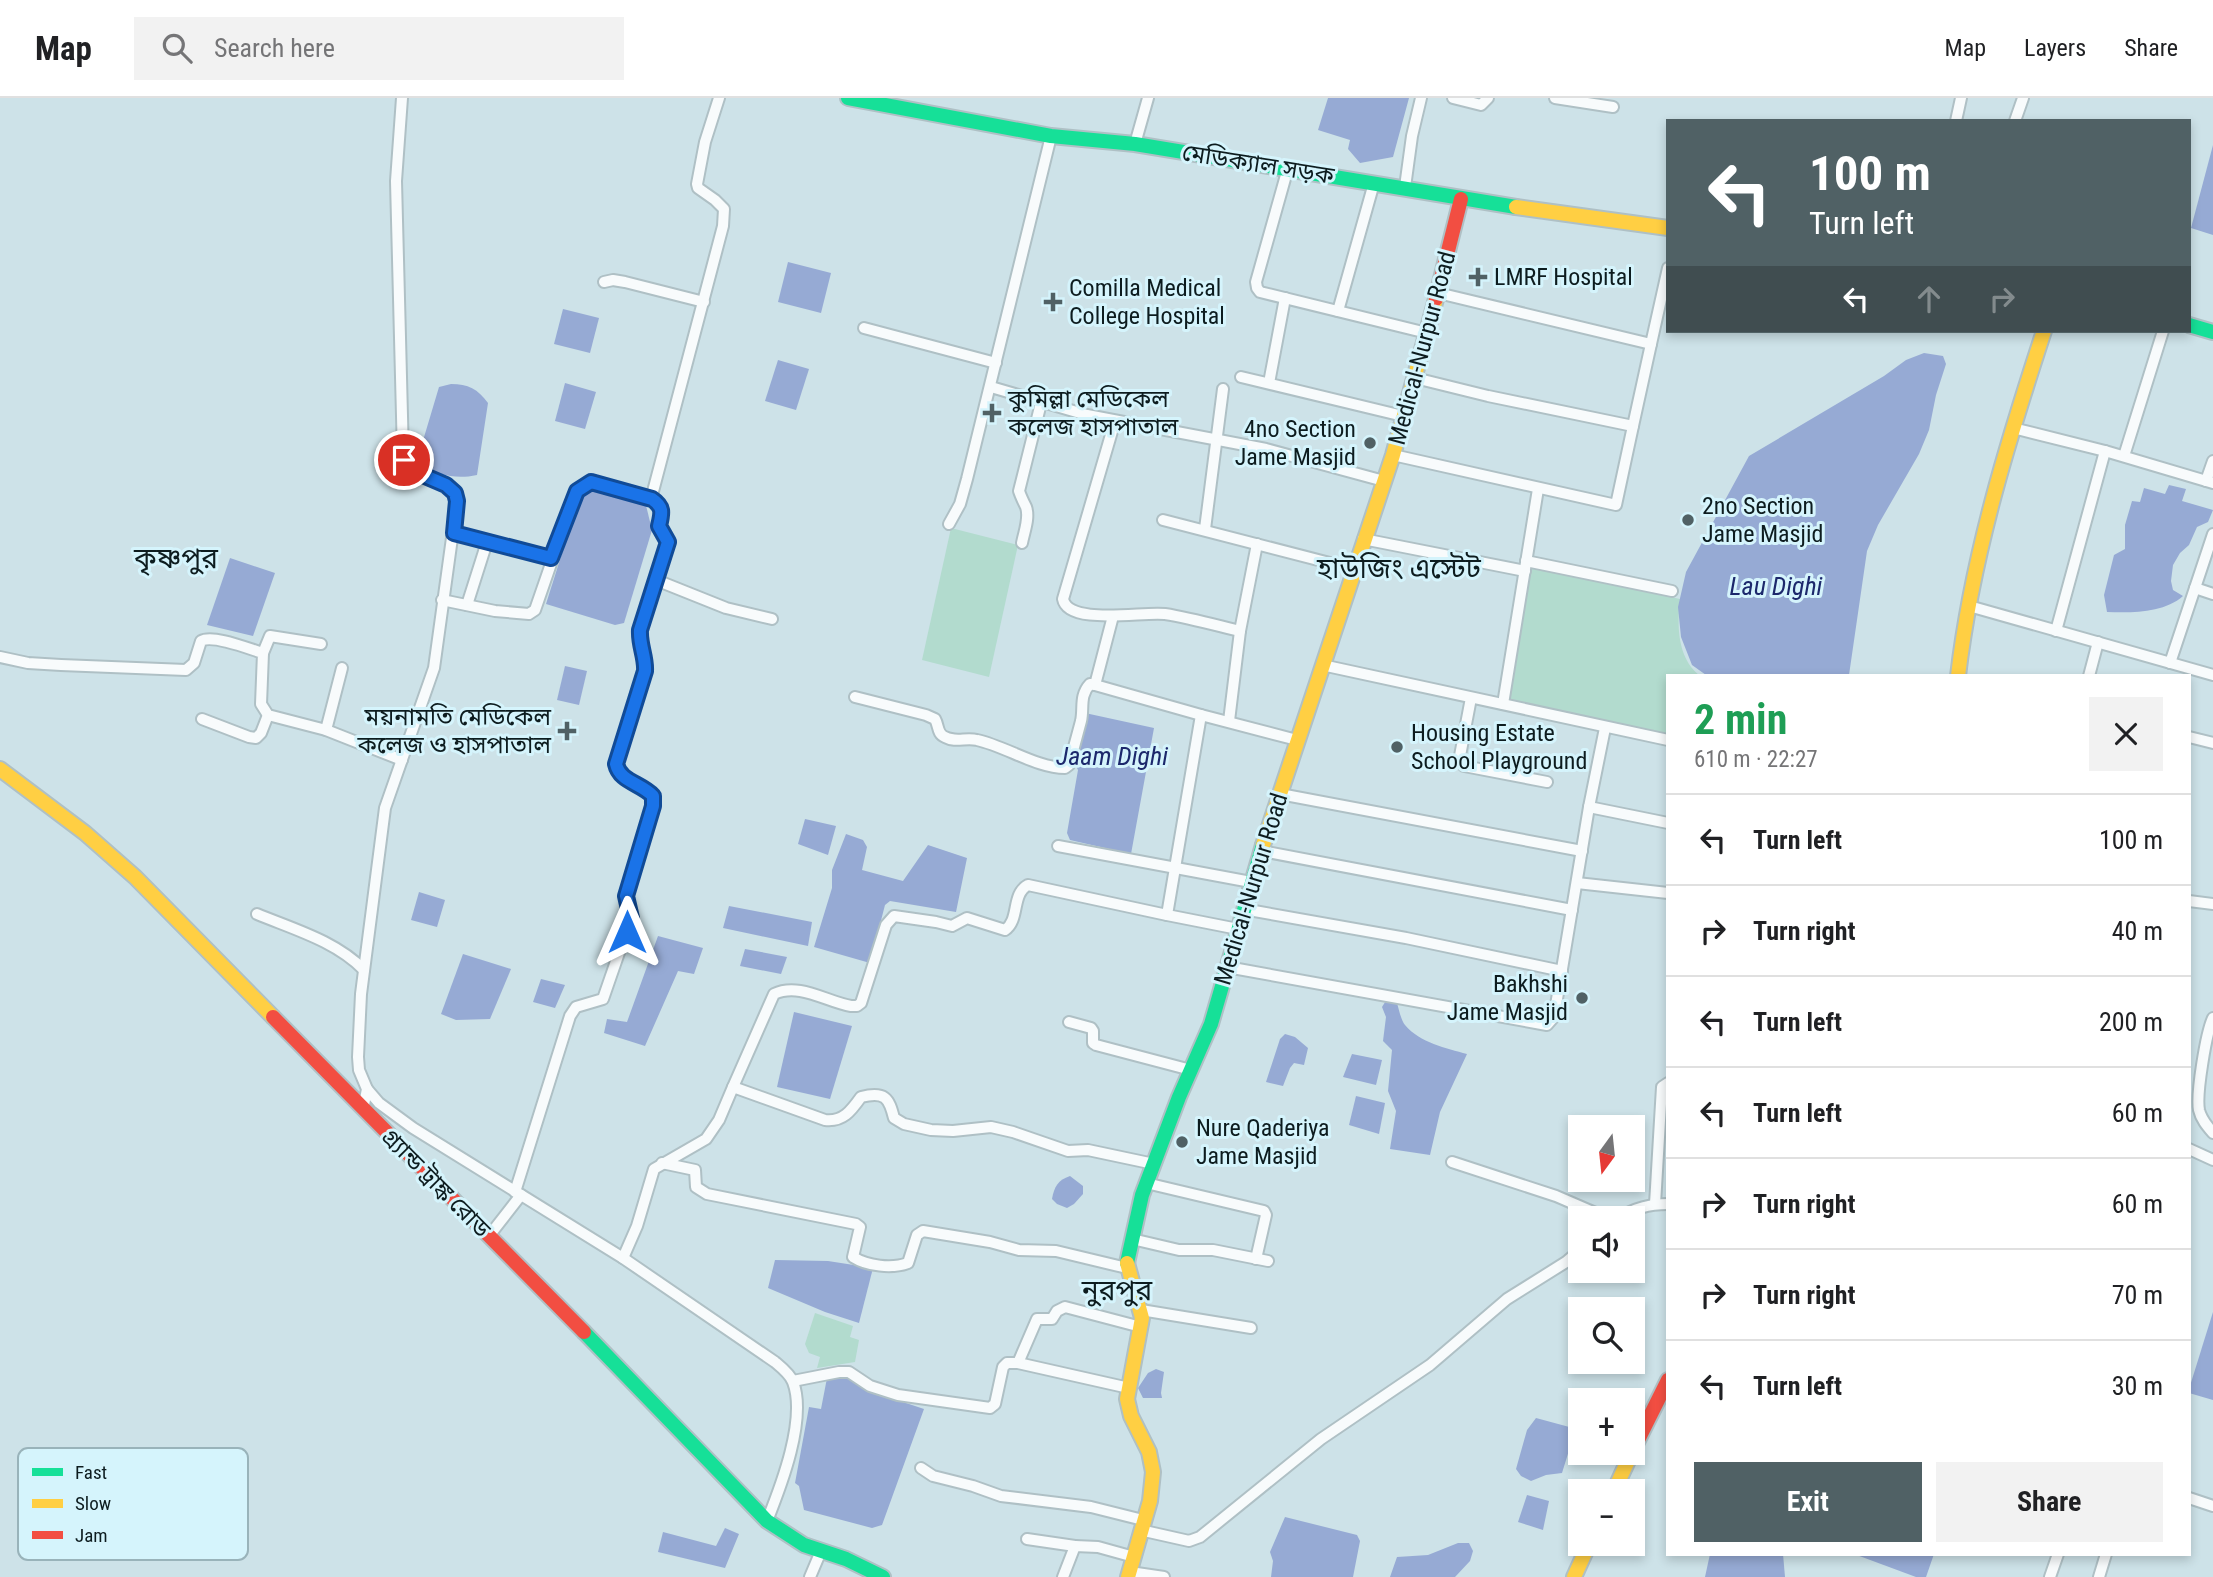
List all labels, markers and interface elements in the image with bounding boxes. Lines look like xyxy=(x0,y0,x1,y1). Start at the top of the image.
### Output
search box xyxy=(134,17,624,80)
text: Map xyxy=(35,29,92,68)
icon: search xyxy=(158,29,196,67)
text: Search here xyxy=(214,33,335,63)
text: Map xyxy=(1945,34,1986,62)
text: Layers xyxy=(2024,34,2086,62)
text: Share xyxy=(2124,34,2178,62)
street label: মেডিক্যাল সড়ক xyxy=(1180,138,1337,190)
text: 100 m xyxy=(1809,145,1931,202)
icon: left xyxy=(1694,147,1785,238)
text: Turn left xyxy=(1809,204,1914,242)
street label: Medical-Nurpur Road xyxy=(1383,248,1461,448)
place label: LMRF Hospital xyxy=(1494,263,1633,291)
marker: LMRF Hospital xyxy=(1468,267,1488,287)
place label: Comilla Medical College Hospital xyxy=(1069,274,1225,330)
icon: left xyxy=(1837,280,1875,318)
icon: ahead xyxy=(1910,280,1948,318)
icon: right xyxy=(1983,280,2021,318)
marker: Comilla Medical College Hospital xyxy=(1043,292,1063,312)
place label: কুমিল্লা মেডিকেল কলেজ হাসপাতাল xyxy=(1007,385,1179,441)
marker: কুমিল্লা মেডিকেল কলেজ হাসপাতাল xyxy=(982,403,1002,423)
place label: 4no Section Jame Masjid xyxy=(1235,415,1356,471)
pin xyxy=(374,430,434,490)
marker: 4no Section Jame Masjid xyxy=(1362,435,1378,451)
icon: arrive xyxy=(385,441,423,479)
place label: 2no Section Jame Masjid xyxy=(1702,492,1823,548)
marker: 2no Section Jame Masjid xyxy=(1680,512,1696,528)
district label: কৃষ্ণপুর xyxy=(133,542,218,576)
district label: হাউজিং এস্টেট xyxy=(1316,552,1482,585)
water label: Lau Dighi xyxy=(1730,571,1823,601)
text: 2 min xyxy=(1694,695,1787,744)
button: close xyxy=(2089,697,2163,771)
place label: ময়নামতি মেডিকেল কলেজ ও হাসপাতাল xyxy=(356,703,551,759)
place label: Housing Estate School Playground xyxy=(1411,719,1587,775)
marker: ময়নামতি মেডিকেল কলেজ ও হাসপাতাল xyxy=(557,721,577,741)
marker: Housing Estate School Playground xyxy=(1389,739,1405,755)
water label: Jaam Dighi xyxy=(1056,741,1168,771)
text: 610 m · 22:27 xyxy=(1694,746,1818,773)
street label: Medical-Nurpur Road xyxy=(1209,790,1293,988)
icon: left xyxy=(1694,821,1732,859)
text: Turn left xyxy=(1753,825,1842,855)
text: 100 m xyxy=(2099,825,2163,855)
position arrow xyxy=(590,895,664,969)
icon: right xyxy=(1694,912,1732,950)
text: Turn right xyxy=(1753,916,1855,946)
text: 40 m xyxy=(2112,916,2163,946)
place label: Bakhshi Jame Masjid xyxy=(1447,970,1568,1026)
marker: Bakhshi Jame Masjid xyxy=(1574,990,1590,1006)
icon: left xyxy=(1694,1003,1732,1041)
text: Turn left xyxy=(1753,1007,1842,1037)
text: 200 m xyxy=(2099,1007,2163,1037)
icon: left xyxy=(1694,1094,1732,1132)
text: Turn left xyxy=(1753,1098,1842,1128)
text: 60 m xyxy=(2112,1098,2163,1128)
place label: Nure Qaderiya Jame Masjid xyxy=(1196,1114,1330,1170)
north arrow xyxy=(1568,1115,1645,1192)
map controls xyxy=(1568,1115,1645,1556)
street label: গ্র্যান্ড ট্রাঙ্ক রোড xyxy=(376,1123,497,1244)
marker: Nure Qaderiya Jame Masjid xyxy=(1174,1134,1190,1150)
icon: right xyxy=(1694,1185,1732,1223)
text: Turn right xyxy=(1753,1189,1855,1219)
text: 60 m xyxy=(2112,1189,2163,1219)
button: sound xyxy=(1568,1206,1645,1283)
district label: নুরপুর xyxy=(1081,1274,1152,1307)
icon: right xyxy=(1694,1276,1732,1314)
text: Turn right xyxy=(1753,1280,1855,1310)
text: 70 m xyxy=(2112,1280,2163,1310)
button: search xyxy=(1568,1297,1645,1374)
icon: left xyxy=(1694,1367,1732,1405)
text: Turn left xyxy=(1753,1371,1842,1401)
text: 30 m xyxy=(2112,1371,2163,1401)
button: + xyxy=(1568,1388,1645,1465)
legend xyxy=(18,1448,248,1560)
text: Fast xyxy=(75,1461,107,1484)
button: Exit xyxy=(1694,1462,1922,1542)
button: Share xyxy=(1936,1462,2163,1542)
button: − xyxy=(1568,1479,1645,1556)
text: Slow xyxy=(75,1492,111,1515)
text: Jam xyxy=(75,1524,108,1547)

